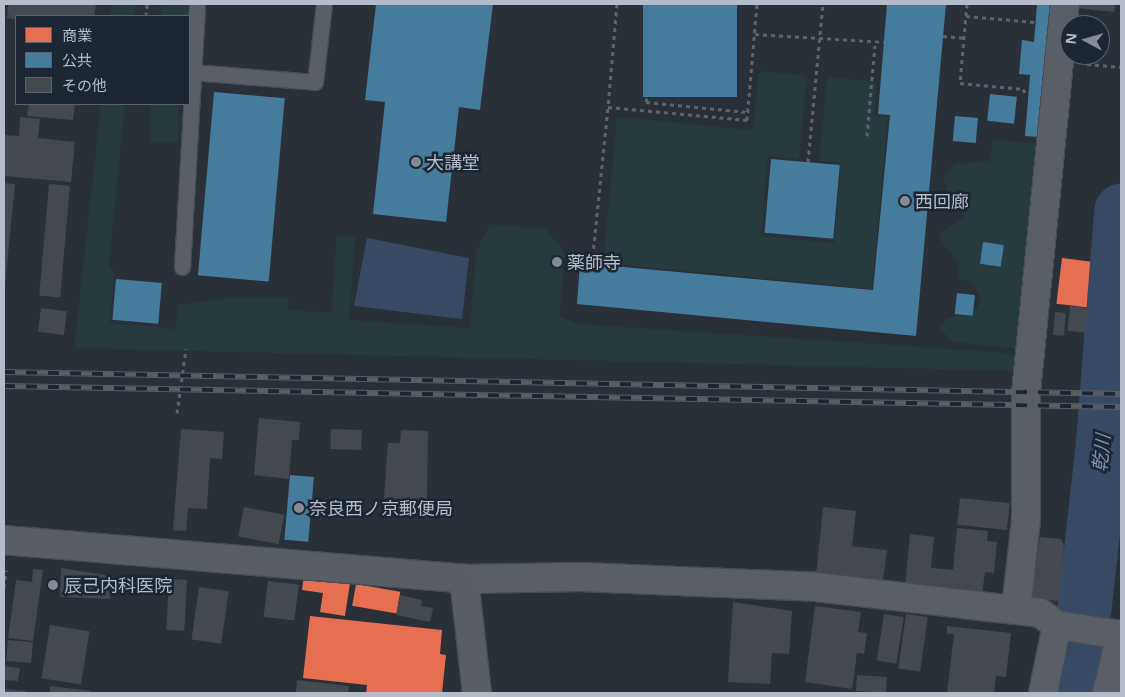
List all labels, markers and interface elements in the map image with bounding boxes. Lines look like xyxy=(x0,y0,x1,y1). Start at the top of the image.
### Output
legend xyxy=(15,15,190,105)
north arrow xyxy=(1060,15,1110,65)
text: 商業 xyxy=(62,25,92,45)
text: N xyxy=(1061,32,1081,45)
text: 公共 xyxy=(62,50,92,70)
text: その他 xyxy=(62,75,107,95)
place label: 大講堂 xyxy=(426,151,480,173)
marker: 大講堂 xyxy=(410,156,422,168)
place label: 西回廊 xyxy=(915,190,969,212)
marker: 西回廊 xyxy=(899,195,911,207)
place label: 薬師寺 xyxy=(567,251,621,273)
marker: 薬師寺 xyxy=(551,256,563,268)
water label: 乾川 xyxy=(1089,433,1115,473)
place label: 奈良西ノ京郵便局 xyxy=(309,497,453,519)
marker: 奈良西ノ京郵便局 xyxy=(293,502,305,514)
place label: 辰己内科医院 xyxy=(64,574,172,596)
marker: 辰己内科医院 xyxy=(46,578,60,592)

